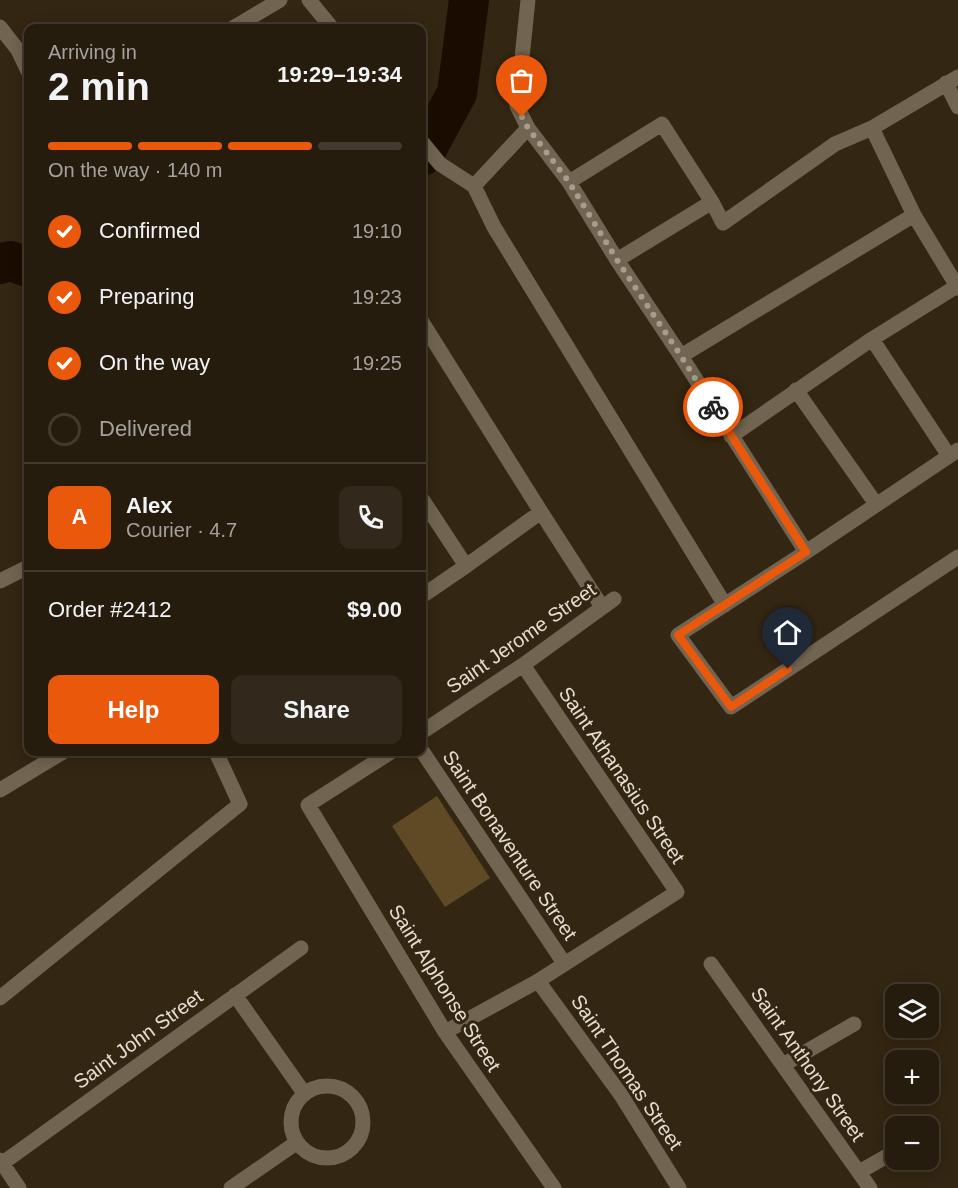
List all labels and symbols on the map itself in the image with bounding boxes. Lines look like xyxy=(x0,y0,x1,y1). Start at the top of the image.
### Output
pin xyxy=(496,55,547,117)
courier xyxy=(683,377,743,437)
street label: Saint Jerome Street xyxy=(442,578,600,698)
pin xyxy=(762,607,813,669)
street label: Saint Athanasius Street xyxy=(555,683,689,868)
street label: Saint Bonaventure Street xyxy=(438,746,582,944)
street label: Saint Alphonse Street xyxy=(385,901,506,1076)
street label: Saint Anthony Street xyxy=(747,983,870,1145)
street label: Saint John Street xyxy=(69,985,207,1093)
street label: Saint Thomas Street xyxy=(567,990,687,1154)

